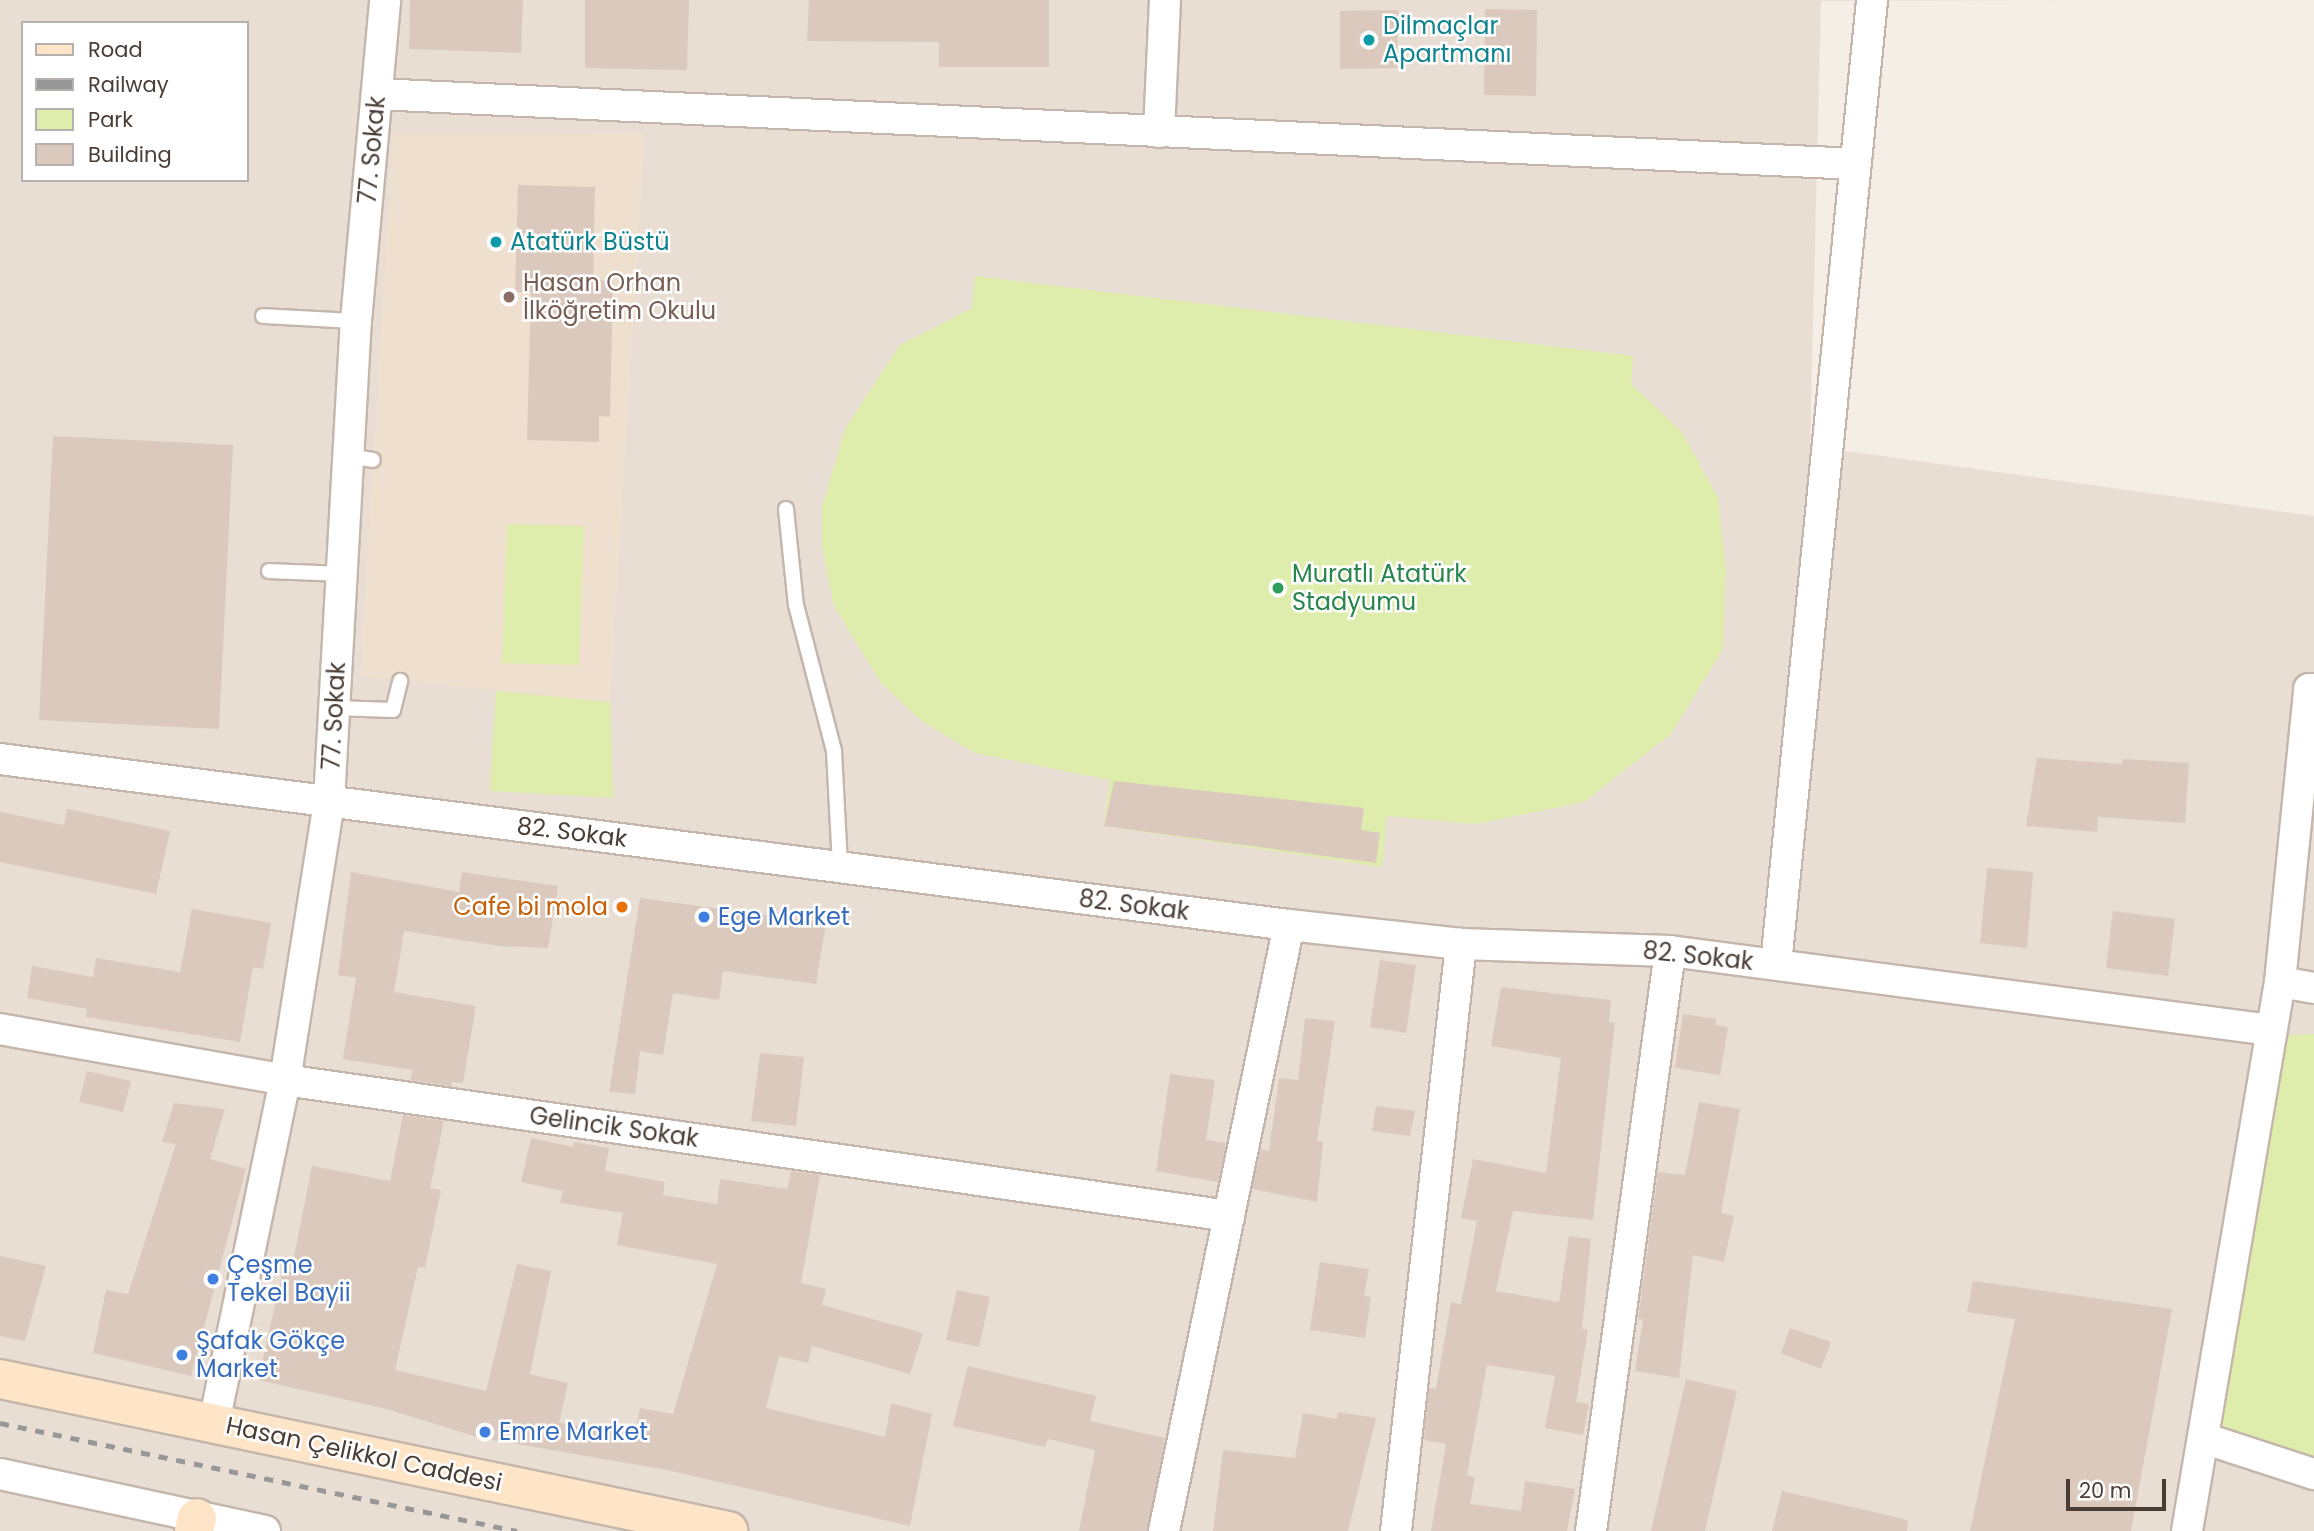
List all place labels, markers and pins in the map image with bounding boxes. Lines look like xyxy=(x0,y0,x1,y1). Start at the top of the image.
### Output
place label: Dilmaçlar Apartmanı xyxy=(1383,12,1512,68)
marker: Dilmaçlar Apartmanı xyxy=(1361,32,1377,48)
place label: Atatürk Büstü xyxy=(510,228,670,256)
marker: Atatürk Büstü xyxy=(488,234,504,250)
place label: Hasan Orhan İlköğretim Okulu xyxy=(523,269,716,325)
marker: Hasan Orhan İlköğretim Okulu xyxy=(501,289,517,305)
place label: Muratlı Atatürk Stadyumu xyxy=(1292,560,1467,616)
marker: Muratlı Atatürk Stadyumu xyxy=(1270,580,1286,596)
place label: Cafe bi mola xyxy=(453,893,608,921)
marker: Cafe bi mola xyxy=(614,899,630,915)
place label: Ege Market xyxy=(718,903,850,931)
marker: Ege Market xyxy=(696,909,712,925)
place label: Çeşme Tekel Bayii xyxy=(227,1251,351,1307)
marker: Çeşme Tekel Bayii xyxy=(205,1271,221,1287)
place label: Şafak Gökçe Market xyxy=(196,1327,345,1383)
marker: Şafak Gökçe Market xyxy=(174,1347,190,1363)
place label: Emre Market xyxy=(499,1418,648,1446)
marker: Emre Market xyxy=(477,1424,493,1440)

